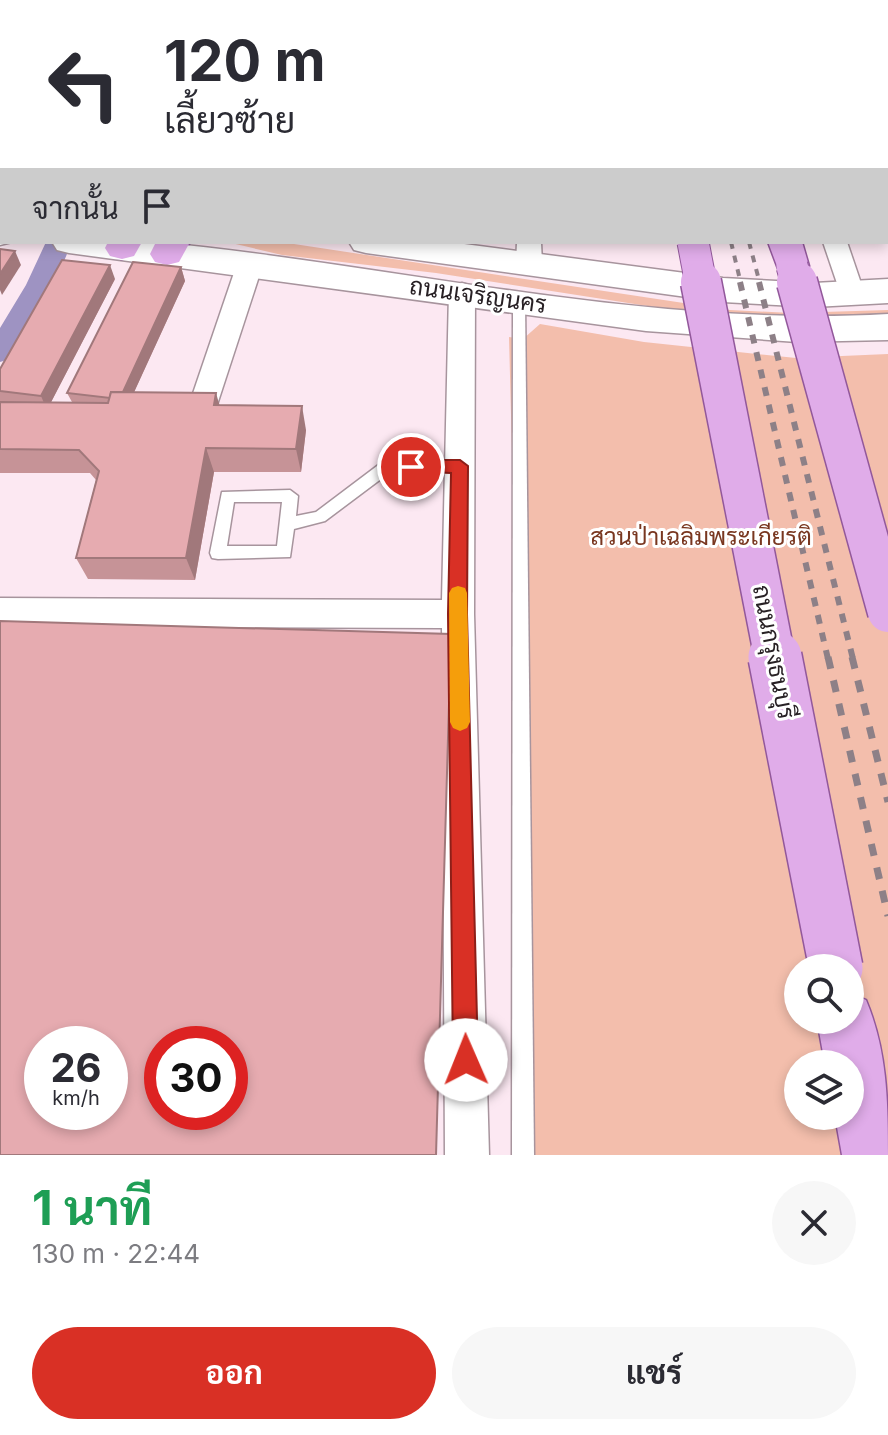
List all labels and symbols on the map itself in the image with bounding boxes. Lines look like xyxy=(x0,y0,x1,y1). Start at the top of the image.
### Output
street label: ถนนเจริญนคร xyxy=(408,271,548,319)
pin xyxy=(377,433,445,501)
park label: สวนป่าเฉลิมพระเกียรติ xyxy=(590,522,812,551)
street label: ถนนกรุงธนบุรี xyxy=(745,582,801,722)
position arrow xyxy=(424,1018,508,1102)
speed limit sign: 30 xyxy=(144,1026,248,1130)

